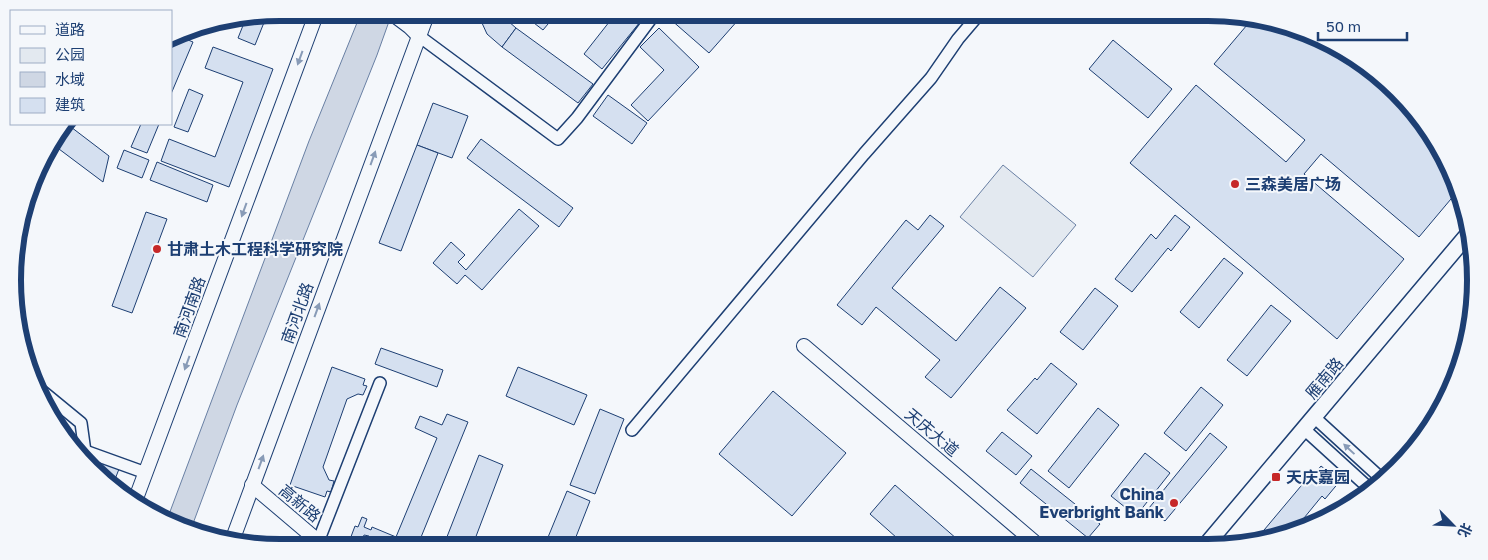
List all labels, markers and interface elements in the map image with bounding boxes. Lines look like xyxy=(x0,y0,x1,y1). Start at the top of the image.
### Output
legend xyxy=(10,10,172,125)
scale bar xyxy=(1318,10,1407,42)
text: 50 m xyxy=(1326,17,1361,35)
text: 道路 xyxy=(55,20,85,38)
text: 公园 xyxy=(55,45,85,63)
one-way arrow xyxy=(296,51,304,66)
text: 水域 xyxy=(55,70,85,88)
text: 建筑 xyxy=(55,95,85,113)
one-way arrow xyxy=(370,150,377,165)
place label: 三森美居广场 xyxy=(1245,174,1341,194)
marker: 三森美居广场 xyxy=(1229,178,1241,190)
one-way arrow xyxy=(240,203,247,218)
place label: 甘肃土木工程科学研究院 xyxy=(167,239,343,259)
marker: 甘肃土木工程科学研究院 xyxy=(151,243,163,255)
street label: 南河南路 xyxy=(169,274,209,340)
street label: 南河北路 xyxy=(277,280,317,346)
one-way arrow xyxy=(313,302,321,317)
street label: 雁南路 xyxy=(1301,353,1347,403)
one-way arrow xyxy=(183,356,191,371)
street label: 天庆大道 xyxy=(901,404,963,460)
one-way arrow xyxy=(1344,443,1356,455)
one-way arrow xyxy=(258,455,265,470)
place label: 天庆嘉园 xyxy=(1286,467,1350,487)
marker: 天庆嘉园 xyxy=(1270,471,1282,483)
street label: 高新路 xyxy=(275,480,325,526)
place label: China Everbright Bank xyxy=(1039,484,1165,522)
marker: China Everbright Bank xyxy=(1168,497,1180,509)
north arrow xyxy=(1428,500,1478,550)
text: 北 xyxy=(1455,521,1476,540)

